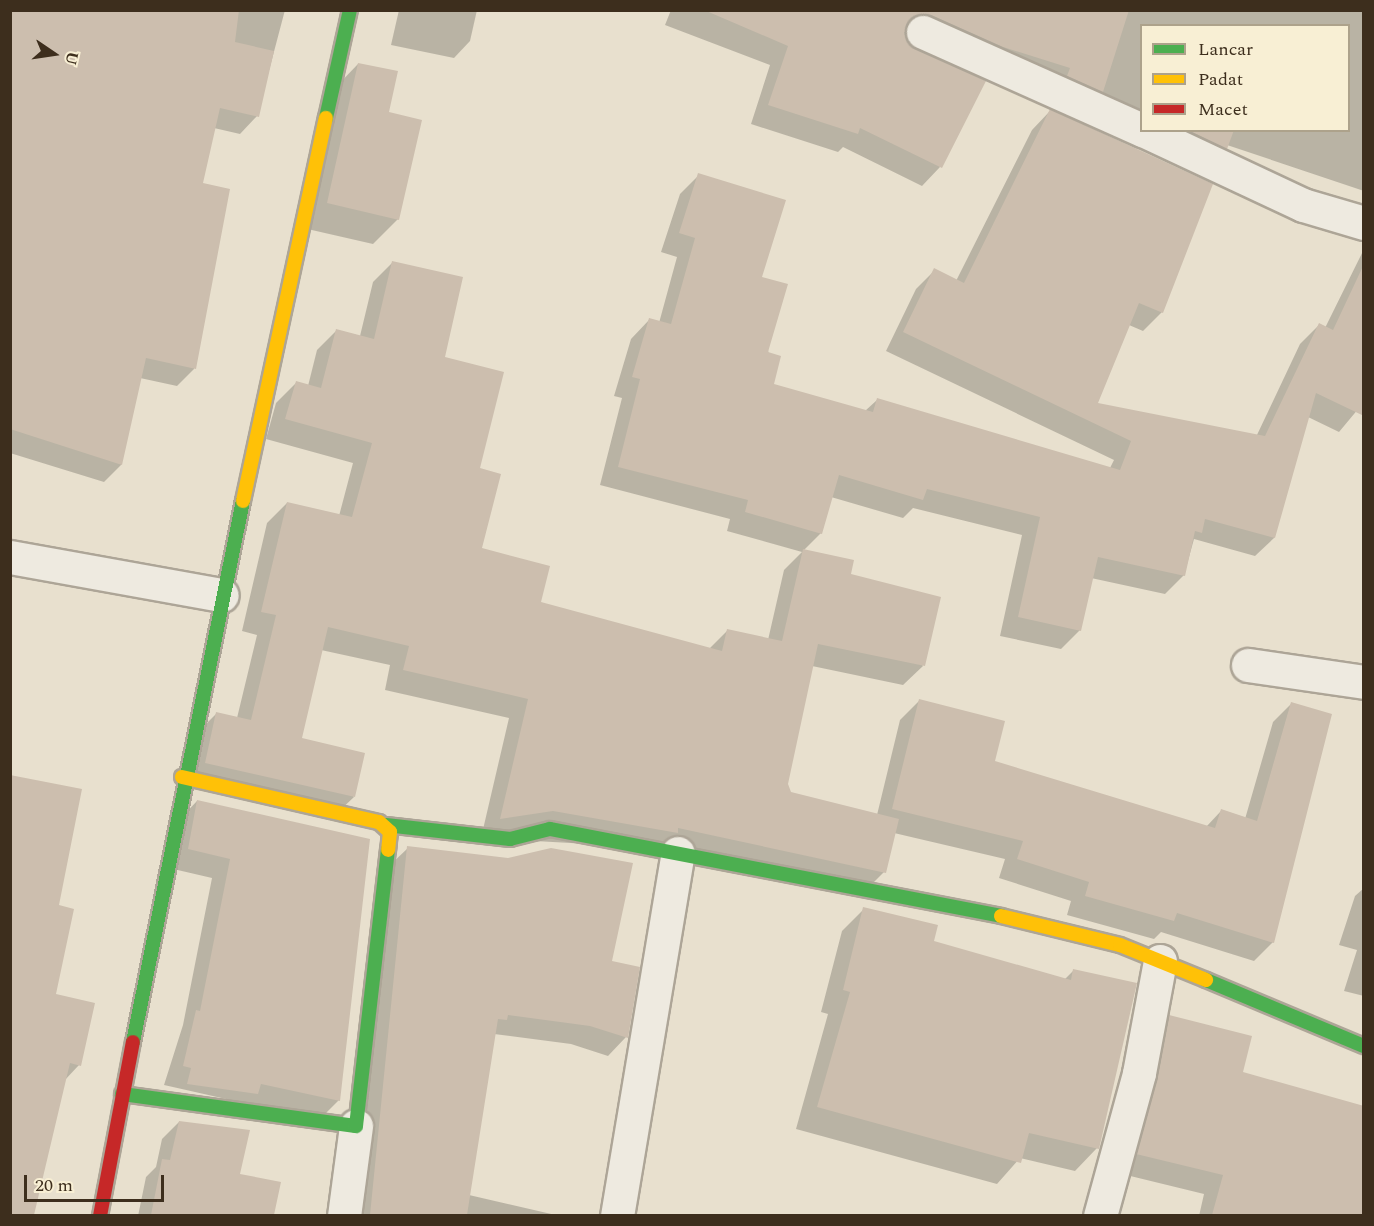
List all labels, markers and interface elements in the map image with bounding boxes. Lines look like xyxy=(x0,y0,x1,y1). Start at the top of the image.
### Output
north arrow xyxy=(24,24,84,84)
legend xyxy=(1140,24,1350,132)
text: Lancar xyxy=(1198,36,1253,63)
text: U xyxy=(58,49,85,67)
text: Padat xyxy=(1198,66,1243,93)
text: Macet xyxy=(1198,96,1248,123)
scale bar xyxy=(27,1163,166,1201)
text: 20 m xyxy=(35,1172,73,1199)

